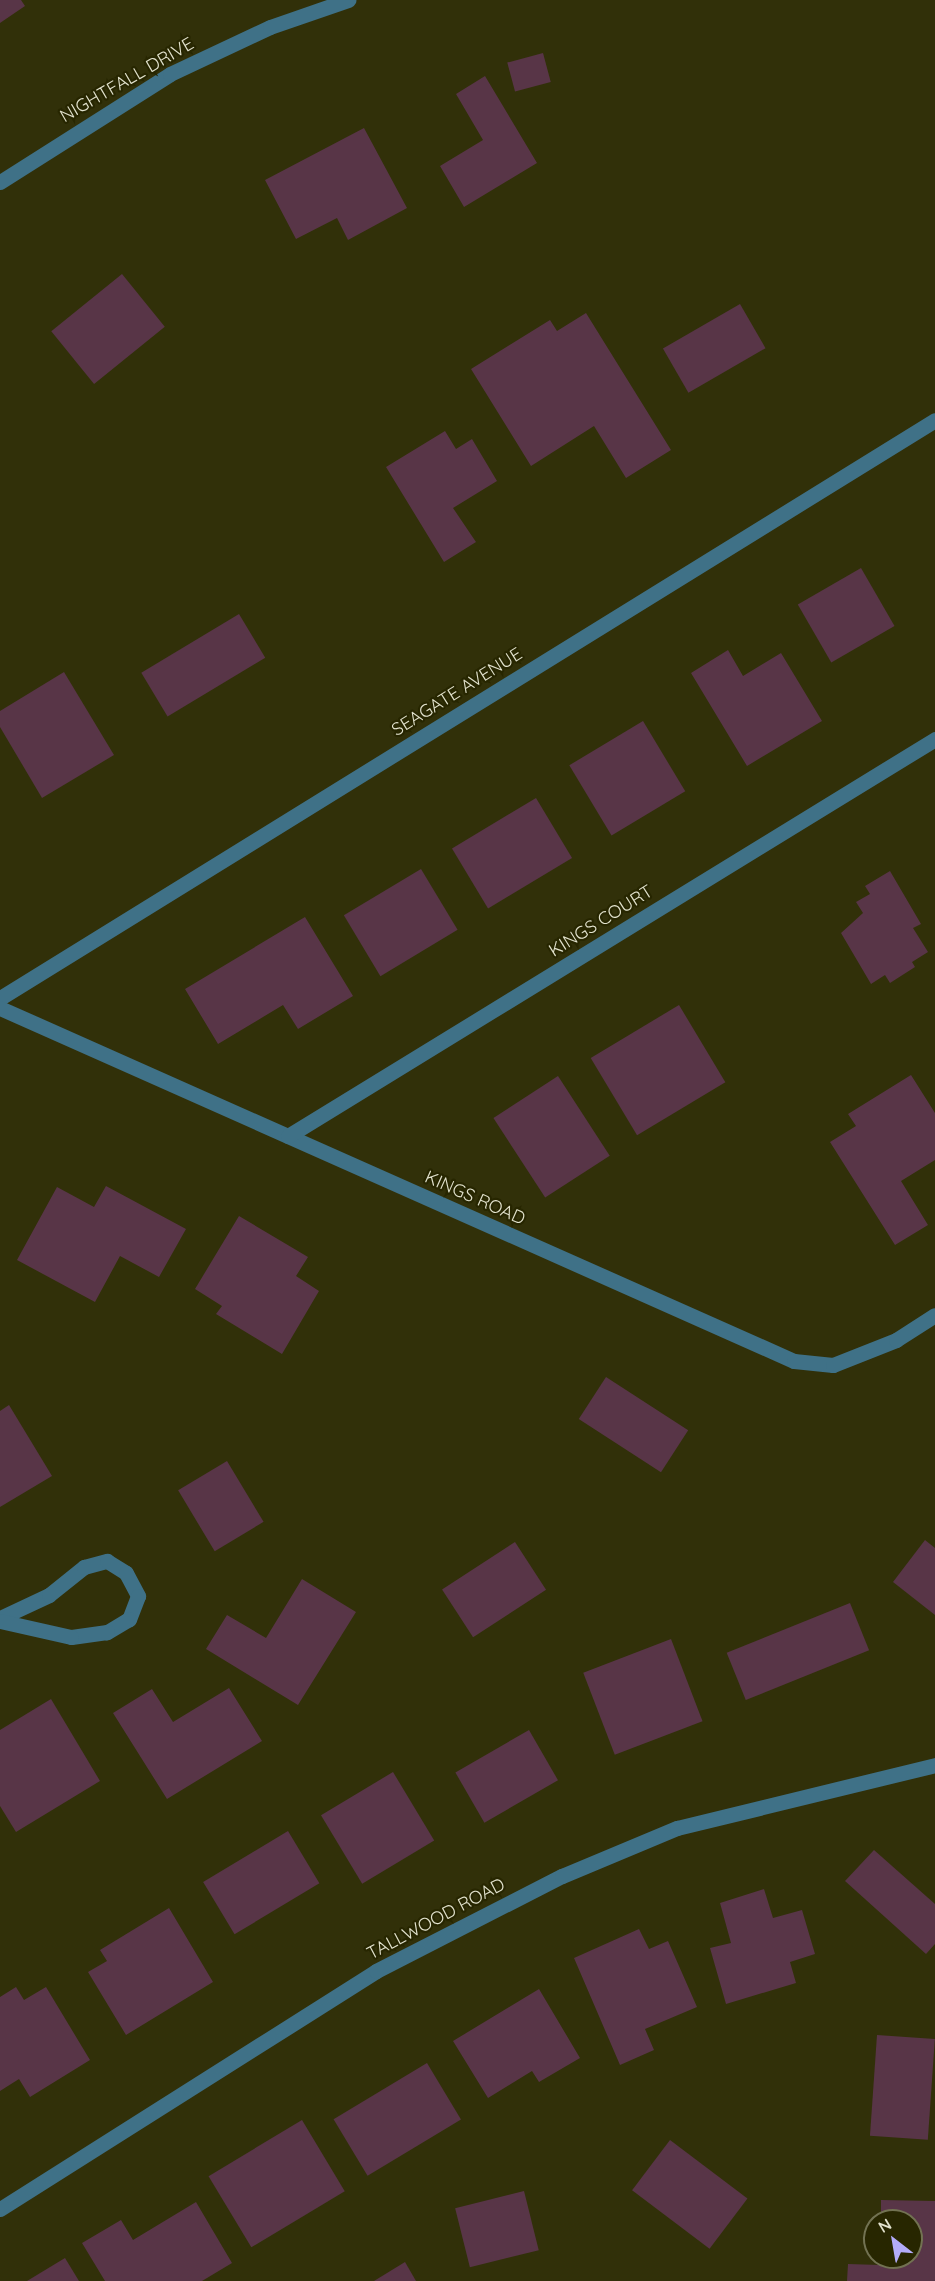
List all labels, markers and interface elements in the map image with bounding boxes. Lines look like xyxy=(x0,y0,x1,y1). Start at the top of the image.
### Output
street label: NIGHTFALL DRIVE xyxy=(56,33,198,127)
street label: SEAGATE AVENUE xyxy=(388,643,526,741)
street label: KINGS COURT xyxy=(545,880,657,962)
street label: KINGS ROAD xyxy=(422,1166,528,1230)
street label: TALLWOOD ROAD xyxy=(363,1874,509,1964)
north arrow xyxy=(863,2209,923,2269)
text: N xyxy=(875,2214,895,2237)

